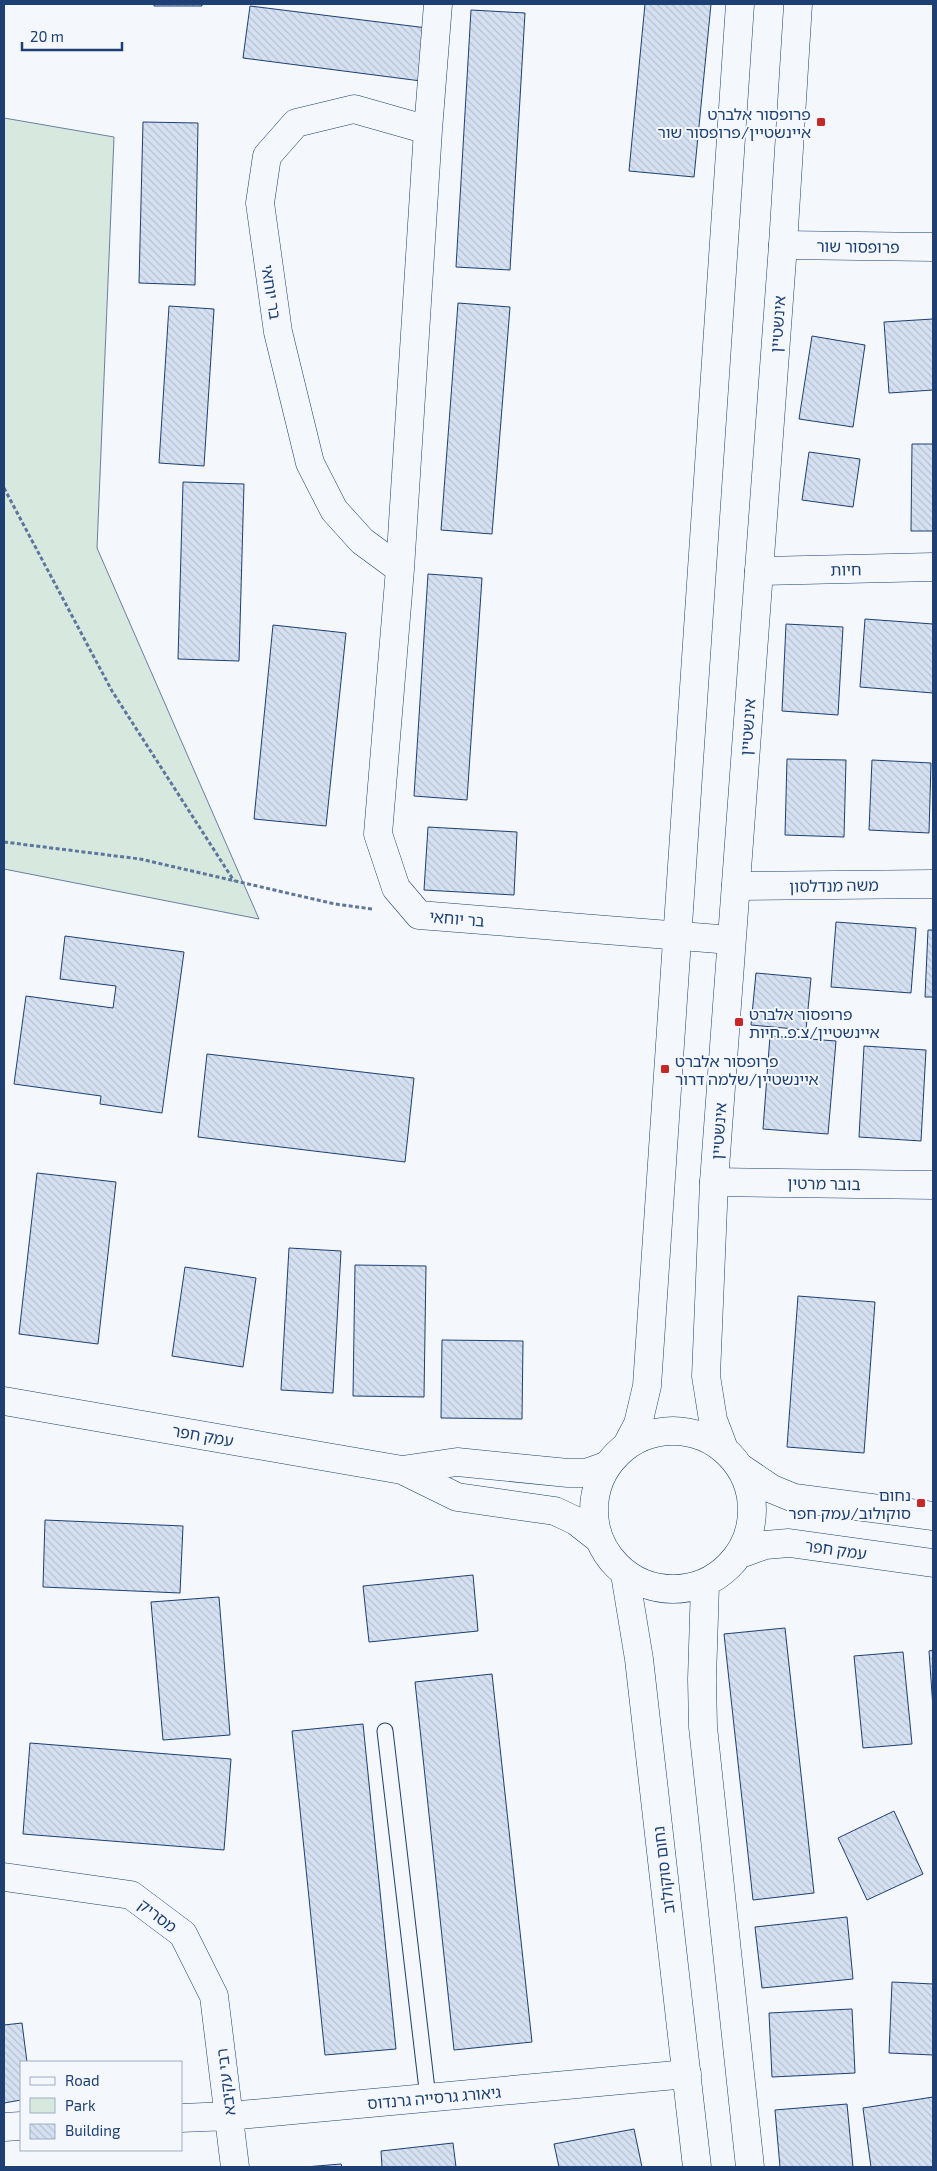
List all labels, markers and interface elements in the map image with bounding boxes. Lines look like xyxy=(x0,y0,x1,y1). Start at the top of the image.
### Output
scale bar xyxy=(22,20,122,52)
text: 20 m xyxy=(30,27,64,45)
place label: פרופסור אלברט איינשטיין/פרופסור שור xyxy=(657,104,811,141)
marker: פרופסור אלברט איינשטיין/פרופסור שור xyxy=(815,116,827,128)
street label: פרופסור שור xyxy=(816,236,900,256)
street label: בר יוחאי xyxy=(258,263,286,321)
street label: אינשטיין xyxy=(766,295,788,353)
street label: חיות xyxy=(830,559,862,579)
street label: אינשטיין xyxy=(736,698,758,756)
street label: משה מנדלסון xyxy=(789,875,879,895)
street label: בר יוחאי xyxy=(429,906,485,930)
place label: פרופסור אלברט איינשטיין/צ.פ. חיות xyxy=(749,1004,880,1041)
marker: פרופסור אלברט איינשטיין/צ.פ. חיות xyxy=(733,1016,745,1028)
place label: פרופסור אלברט איינשטיין/שלמה דרור xyxy=(675,1051,819,1088)
marker: פרופסור אלברט איינשטיין/שלמה דרור xyxy=(659,1063,671,1075)
street label: אינשטיין xyxy=(707,1102,729,1160)
street label: בובר מרטין xyxy=(787,1173,861,1193)
street label: עמק חפר xyxy=(171,1420,235,1450)
place label: נחום סוקולוב/עמק חפר xyxy=(788,1485,911,1522)
marker: נחום סוקולוב/עמק חפר xyxy=(915,1497,927,1509)
street label: עמק חפר xyxy=(804,1535,868,1563)
street label: נחום סוקולוב xyxy=(648,1825,678,1915)
street label: מסריק xyxy=(135,1894,181,1936)
street label: רבי עקיבא xyxy=(211,2047,239,2117)
legend xyxy=(20,2061,182,2151)
text: Road xyxy=(65,2071,100,2089)
street label: גיאורג גרסייה גרנדוס xyxy=(366,2082,502,2112)
text: Park xyxy=(65,2096,96,2114)
text: Building xyxy=(65,2121,121,2139)

